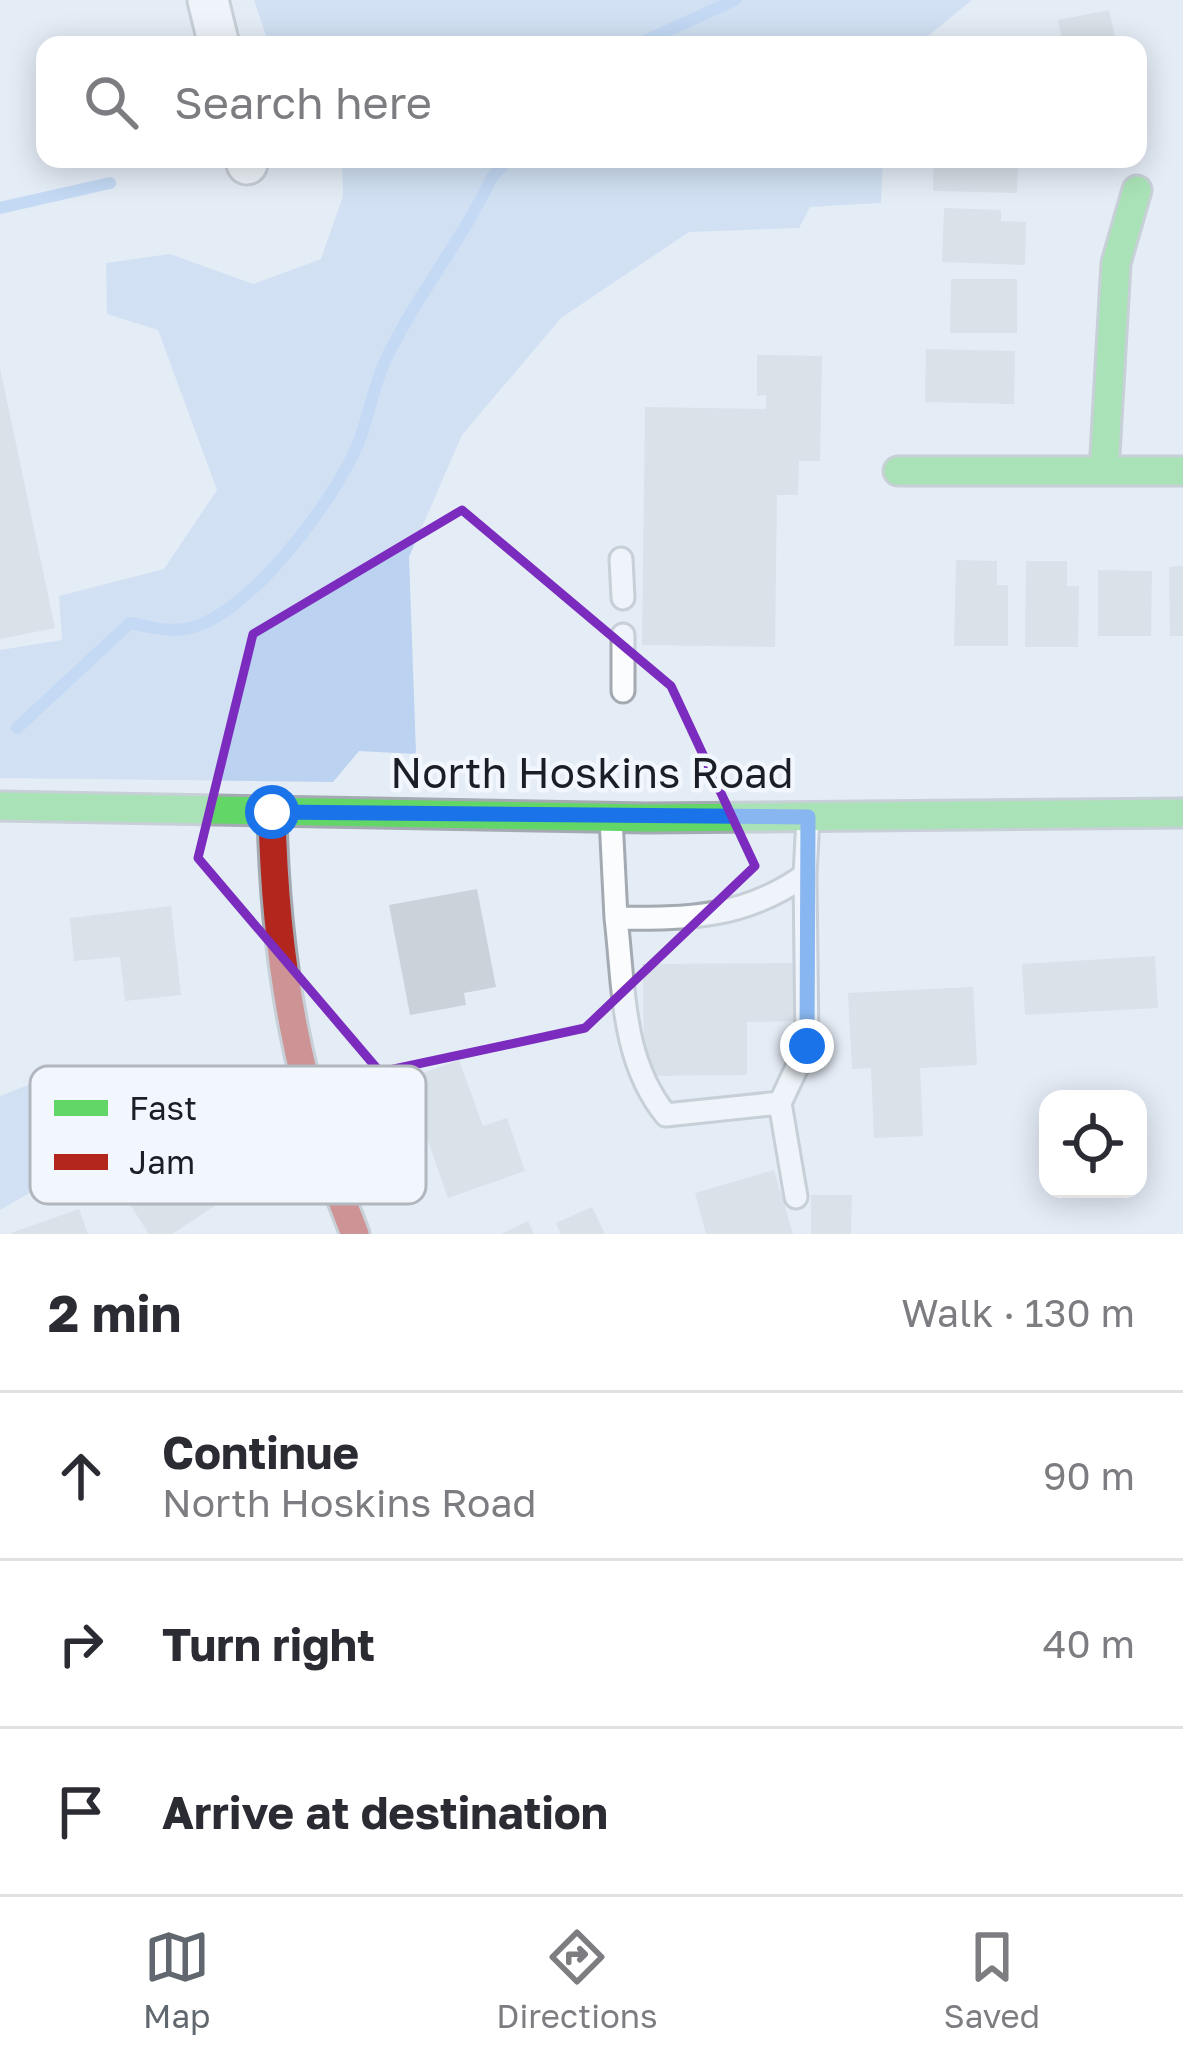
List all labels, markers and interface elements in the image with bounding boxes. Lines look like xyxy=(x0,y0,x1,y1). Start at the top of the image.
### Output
search box xyxy=(36,36,1147,168)
icon: search xyxy=(78,69,144,135)
text: Search here xyxy=(174,75,432,129)
street label: North Hoskins Road xyxy=(390,747,794,797)
route start xyxy=(245,785,299,839)
route end xyxy=(780,1019,834,1073)
legend xyxy=(30,1066,426,1204)
text: Fast xyxy=(129,1088,197,1127)
map controls xyxy=(1039,1090,1147,1198)
button: locate xyxy=(1039,1090,1147,1198)
text: Jam xyxy=(129,1142,195,1181)
text: 2 min xyxy=(48,1282,181,1343)
text: Walk · 130 m xyxy=(901,1289,1135,1336)
text: Continue xyxy=(162,1425,359,1479)
icon: ahead xyxy=(48,1443,114,1509)
text: 90 m xyxy=(1043,1452,1135,1499)
text: North Hoskins Road xyxy=(162,1479,537,1526)
icon: right xyxy=(48,1611,114,1677)
text: Turn right xyxy=(162,1617,375,1671)
text: 40 m xyxy=(1043,1620,1135,1667)
icon: arrive xyxy=(48,1779,114,1845)
text: Arrive at destination xyxy=(162,1785,608,1839)
tab: Map xyxy=(143,1924,210,2035)
tab: Directions xyxy=(496,1924,658,2035)
tab: Saved xyxy=(944,1924,1040,2035)

